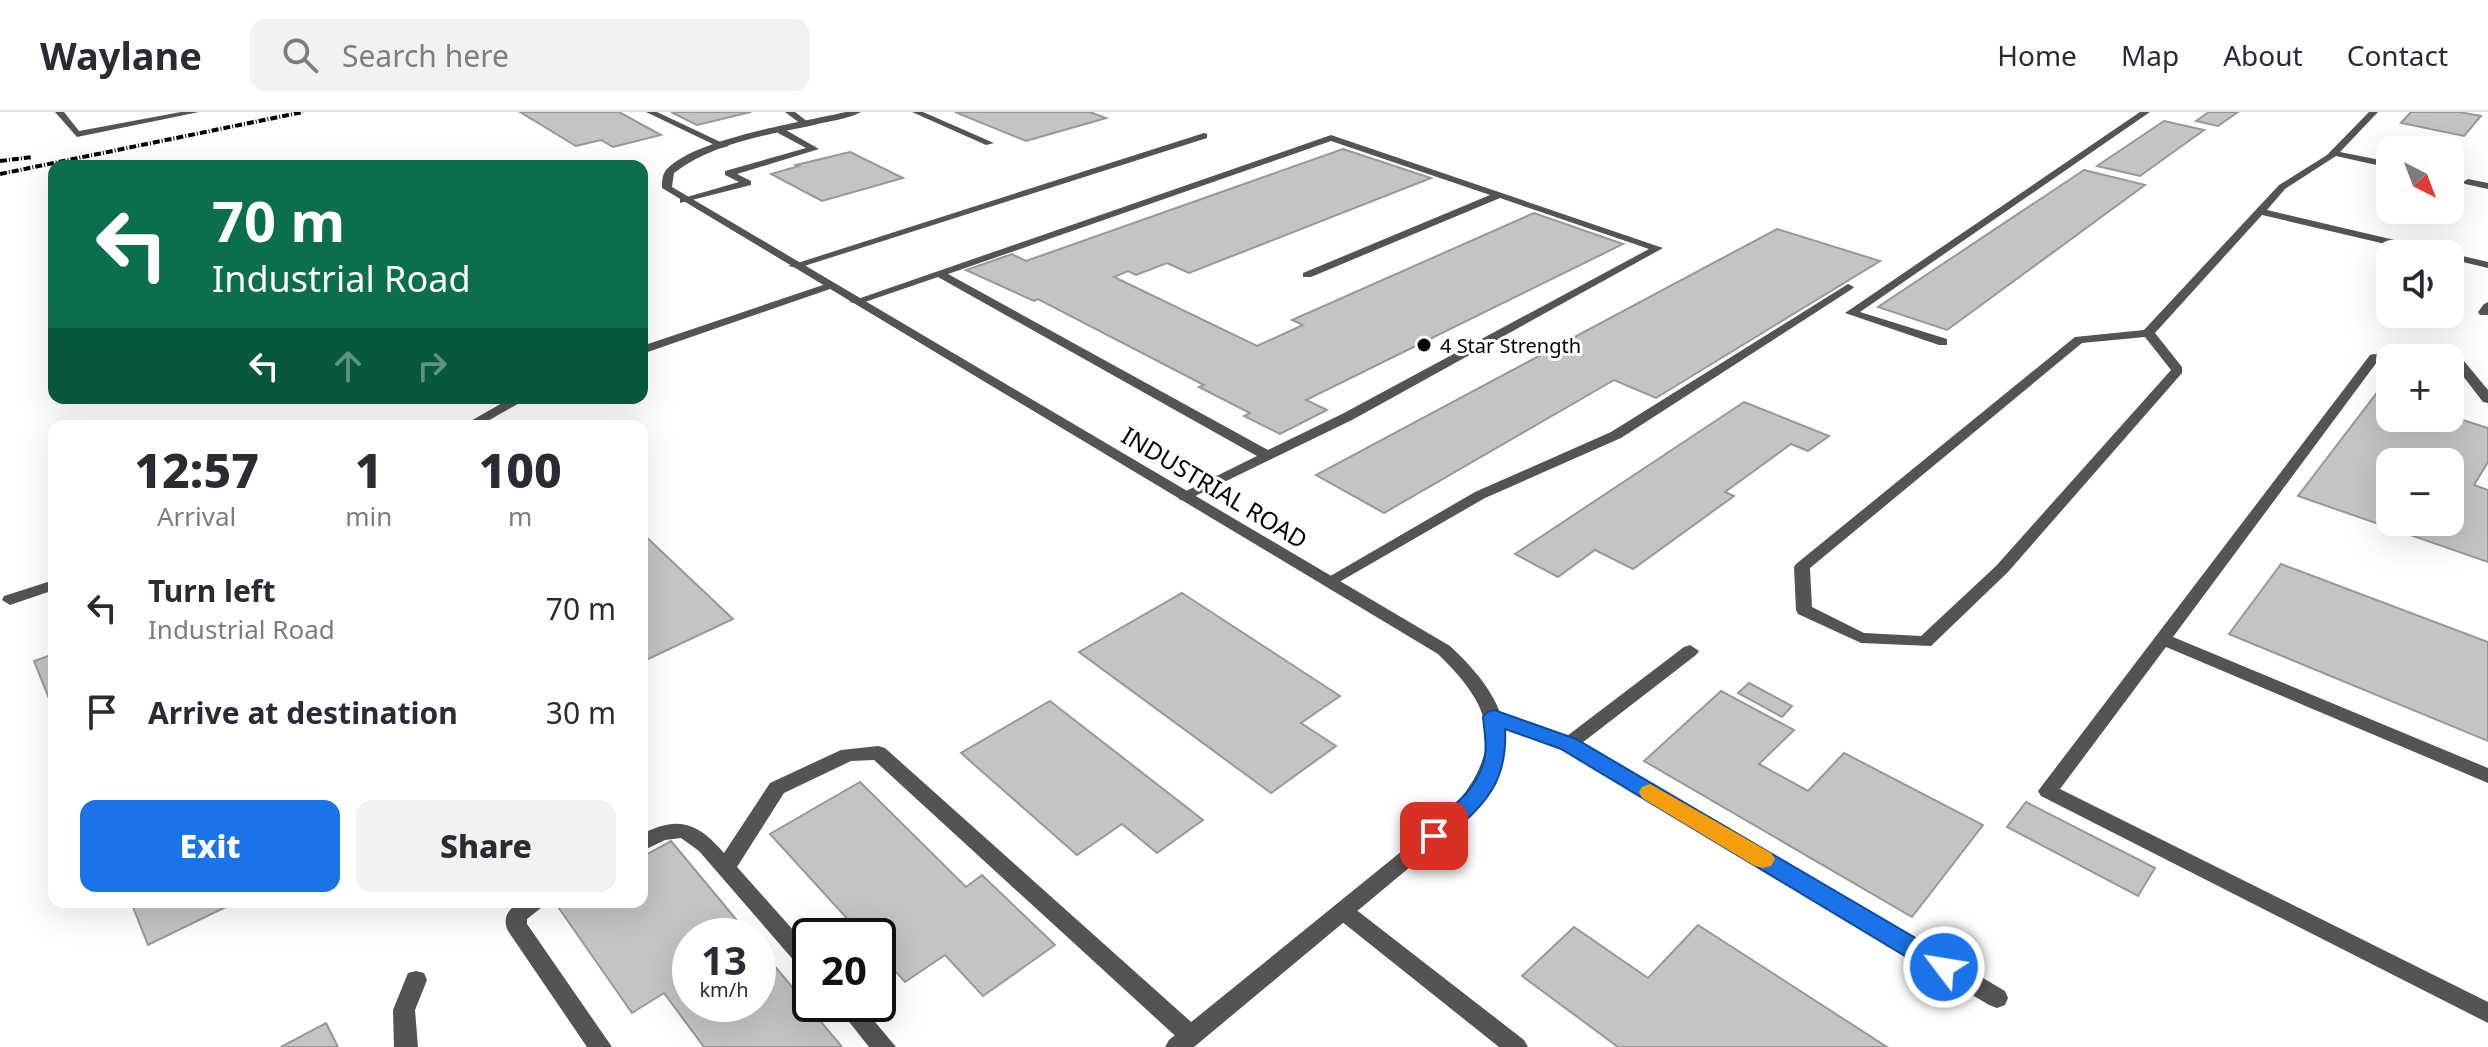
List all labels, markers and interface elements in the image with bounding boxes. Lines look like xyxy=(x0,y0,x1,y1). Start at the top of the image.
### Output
search box xyxy=(250,19,810,91)
text: Waylane xyxy=(40,29,202,81)
icon: search xyxy=(278,33,322,77)
text: Search here xyxy=(342,35,509,76)
text: Home xyxy=(1997,36,2077,74)
text: Map xyxy=(2121,36,2179,74)
text: About xyxy=(2223,36,2303,74)
text: Contact xyxy=(2347,36,2448,74)
north arrow xyxy=(2376,136,2464,224)
map controls xyxy=(2376,136,2464,536)
text: 70 m xyxy=(212,182,345,258)
icon: left xyxy=(80,192,184,296)
button: sound xyxy=(2376,240,2464,328)
text: Industrial Road xyxy=(212,254,471,303)
place label: 4 Star Strength xyxy=(1440,332,1581,359)
marker: 4 Star Strength xyxy=(1415,336,1433,354)
icon: left xyxy=(242,344,286,388)
icon: ahead xyxy=(326,344,370,388)
icon: right xyxy=(410,344,454,388)
button: + xyxy=(2376,344,2464,432)
street label: INDUSTRIAL ROAD xyxy=(1116,418,1314,556)
text: 12:57 xyxy=(134,437,259,502)
text: 1 xyxy=(355,437,383,502)
text: 100 xyxy=(479,437,562,502)
button: − xyxy=(2376,448,2464,536)
text: Arrival xyxy=(157,498,236,534)
text: min xyxy=(345,498,392,534)
text: m xyxy=(508,498,532,534)
text: Turn left xyxy=(148,570,276,611)
icon: left xyxy=(80,586,124,630)
text: 70 m xyxy=(546,588,616,629)
text: Industrial Road xyxy=(148,611,335,647)
icon: arrive xyxy=(80,690,124,734)
text: Arrive at destination xyxy=(148,692,458,733)
text: 30 m xyxy=(546,692,616,733)
button: Exit xyxy=(80,800,340,892)
button: Share xyxy=(356,800,616,892)
pin xyxy=(1400,802,1468,870)
icon: arrive xyxy=(1412,814,1456,858)
speed limit sign: 20 xyxy=(792,918,896,1022)
position arrow xyxy=(1902,925,1986,1009)
text: 13 xyxy=(701,932,747,987)
text: km/h xyxy=(699,976,749,1003)

